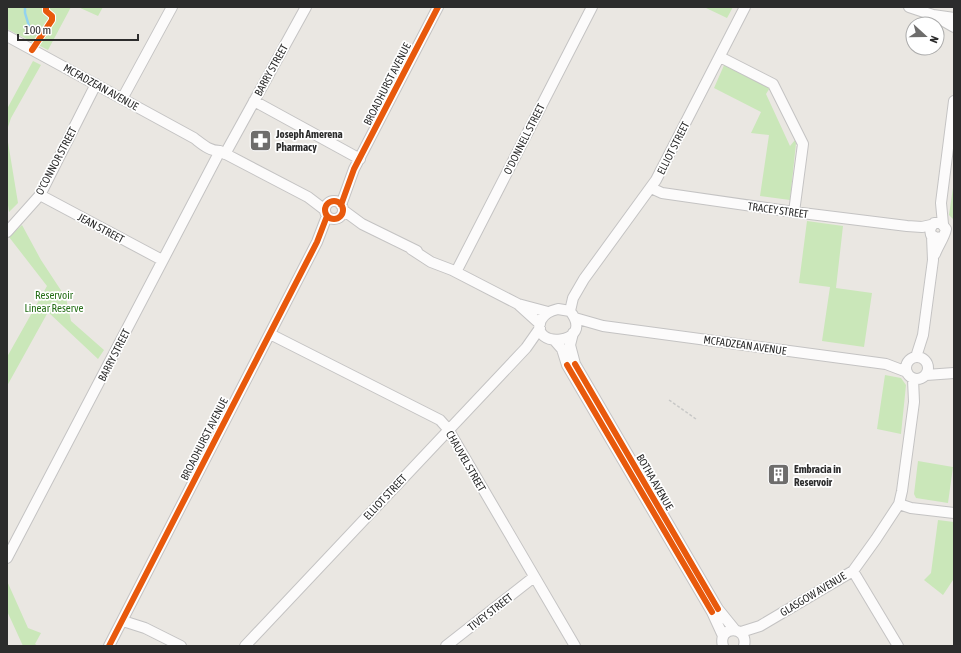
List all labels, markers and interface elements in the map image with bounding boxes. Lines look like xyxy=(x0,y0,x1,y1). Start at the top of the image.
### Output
scale bar xyxy=(18,16,138,42)
north arrow xyxy=(905,16,945,56)
text: 100 m xyxy=(24,23,51,37)
text: N xyxy=(928,34,941,45)
street label: BROADHURST AVENUE xyxy=(361,41,413,127)
street label: BARRY STREET xyxy=(252,42,290,98)
street label: MCFADZEAN AVENUE xyxy=(61,61,141,113)
street label: O'DONNELL STREET xyxy=(501,102,547,176)
street label: ELLIOT STREET xyxy=(655,119,692,176)
street label: O'CONNOR STREET xyxy=(33,125,79,197)
pharmacy icon: Joseph Amerena Pharmacy xyxy=(248,127,274,153)
place label: Joseph Amerena Pharmacy xyxy=(275,128,343,153)
street label: TRACEY STREET xyxy=(747,200,809,220)
street label: JEAN STREET xyxy=(76,211,126,245)
park label: Reservoir Linear Reserve xyxy=(24,289,84,314)
street label: BARRY STREET xyxy=(96,327,132,383)
street label: MCFADZEAN AVENUE xyxy=(703,333,788,357)
street label: BROADHURST AVENUE xyxy=(178,396,230,482)
street label: CHAUVEL STREET xyxy=(444,428,488,494)
street label: BOTHA AVENUE xyxy=(634,452,676,512)
building icon: Embracia in Reservoir xyxy=(766,462,792,488)
place label: Embracia in Reservoir xyxy=(794,463,841,488)
street label: ELLIOT STREET xyxy=(361,472,409,522)
street label: GLASGOW AVENUE xyxy=(778,569,848,618)
street label: TIVEY STREET xyxy=(465,591,515,633)

